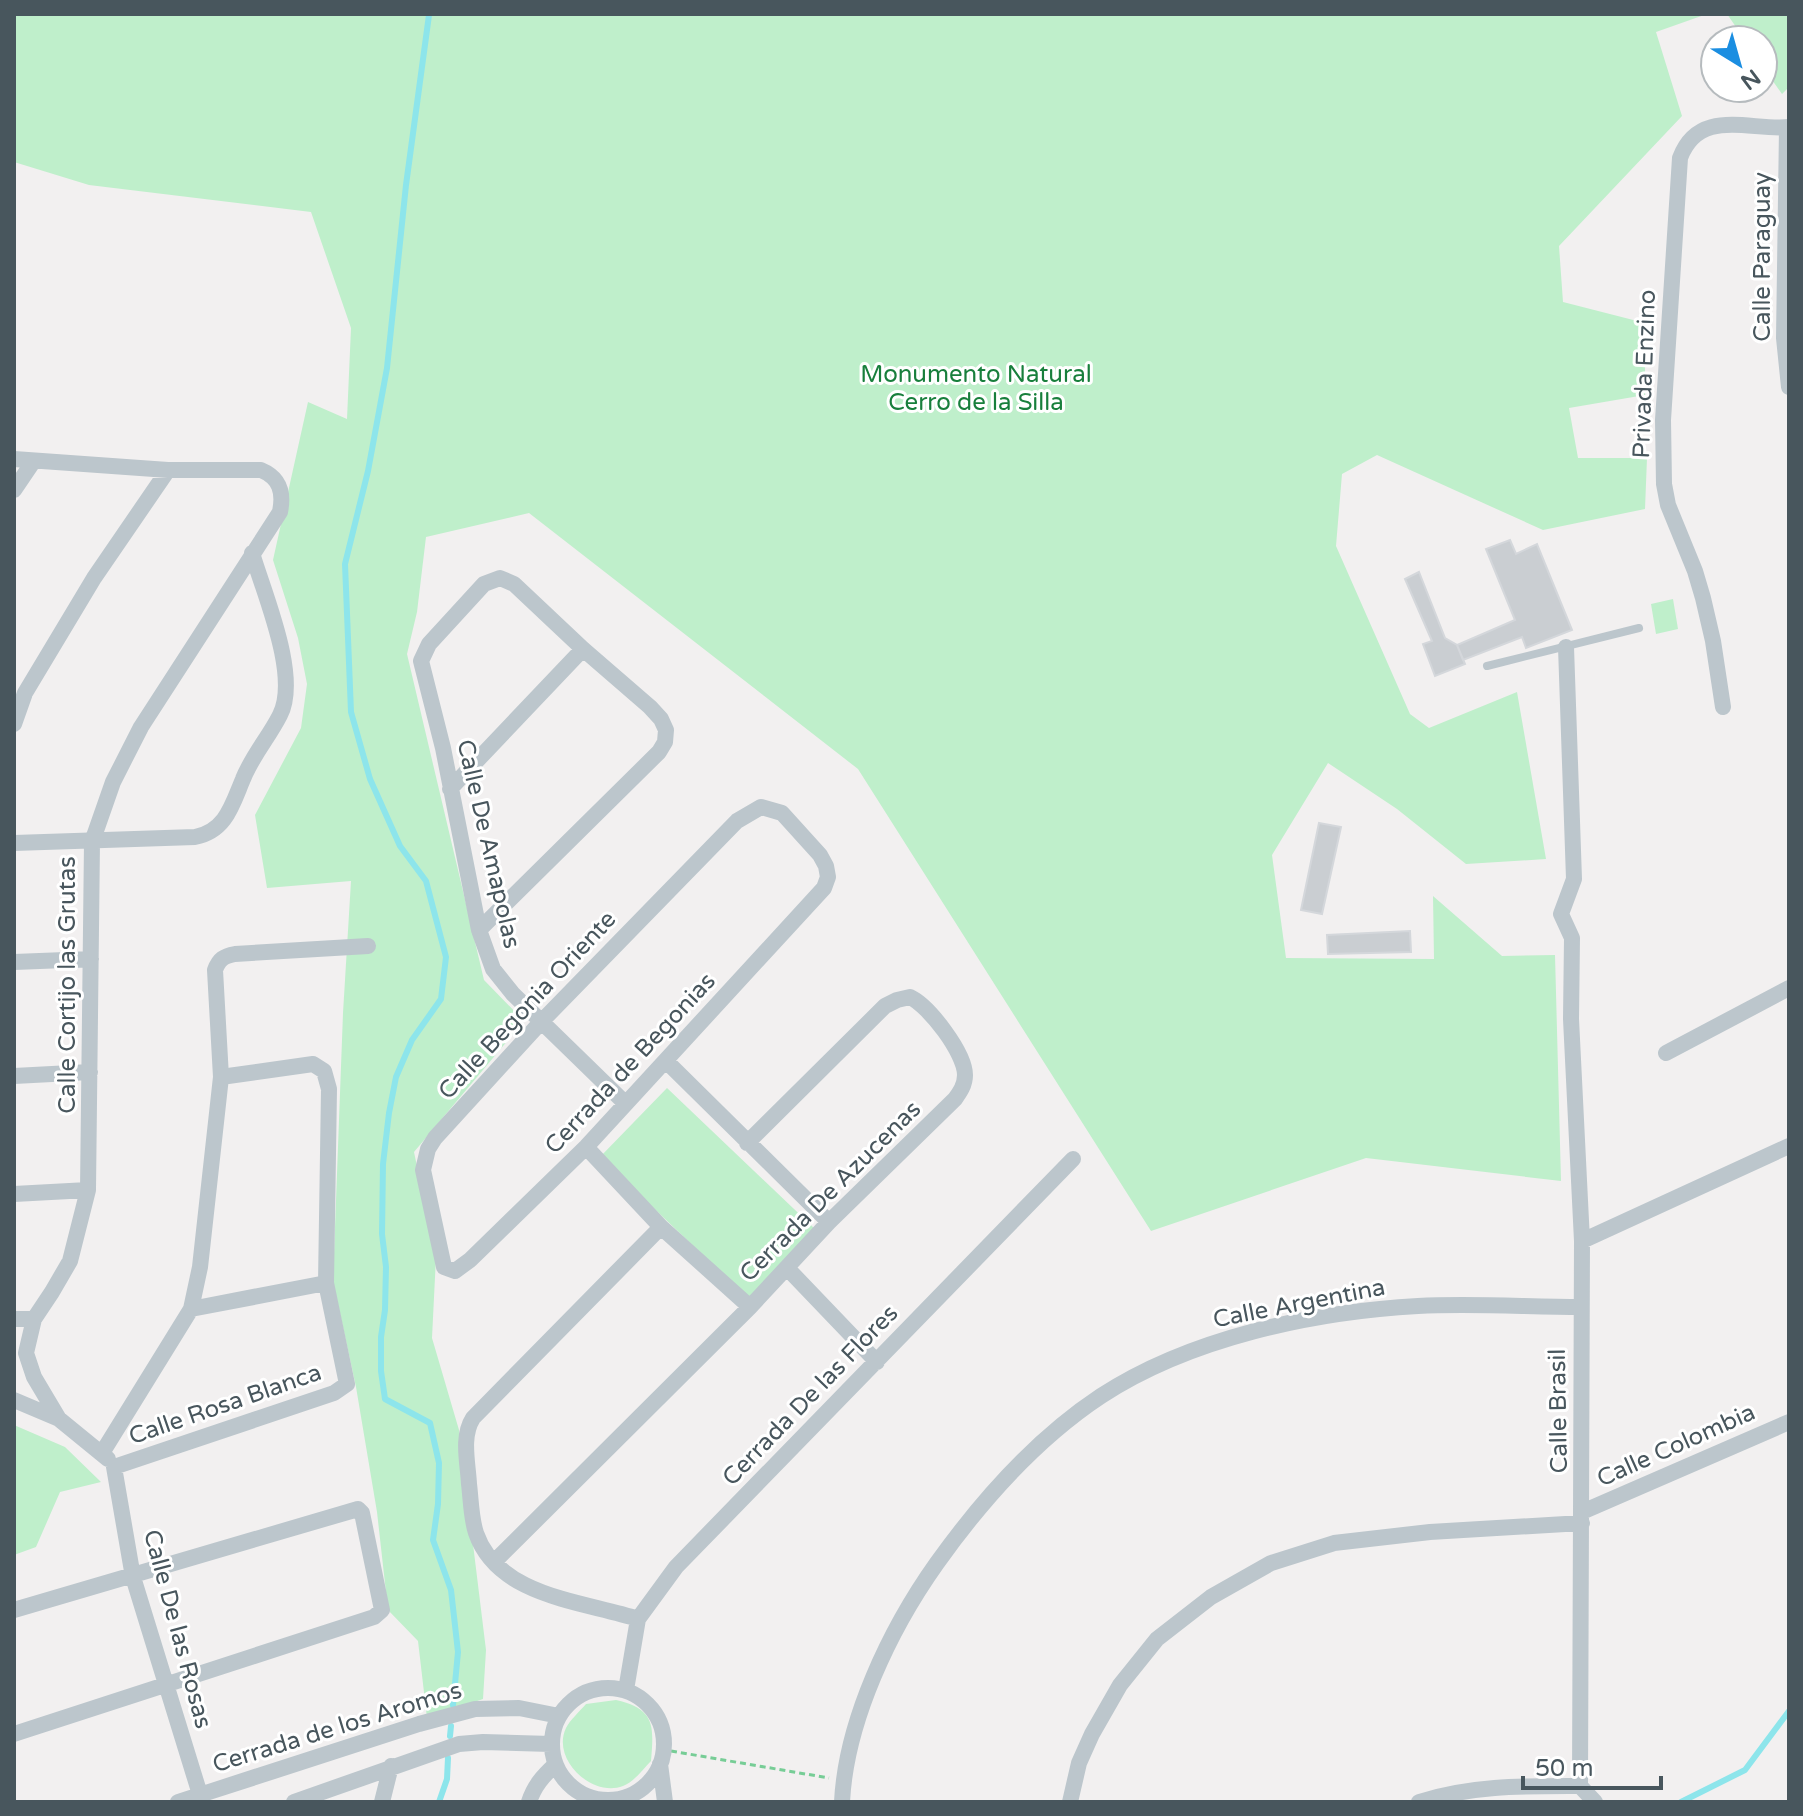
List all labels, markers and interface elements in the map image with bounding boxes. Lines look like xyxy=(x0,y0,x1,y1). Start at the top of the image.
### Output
north arrow xyxy=(1699,24,1779,104)
text: N xyxy=(1736,63,1765,95)
street label: Calle Paraguay xyxy=(1748,172,1777,342)
street label: Privada Enzino xyxy=(1627,289,1662,459)
park label: Monumento Natural Cerro de la Silla xyxy=(860,360,1092,417)
street label: Calle De Amapolas xyxy=(450,737,527,951)
street label: Calle Cortijo las Grutas xyxy=(53,856,82,1114)
street label: Calle Begonia Oriente xyxy=(433,905,622,1106)
street label: Cerrada de Begonias xyxy=(539,967,722,1160)
street label: Cerrada De Azucenas xyxy=(734,1095,927,1288)
street label: Calle Argentina xyxy=(1211,1273,1388,1334)
street label: Cerrada De las Flores xyxy=(717,1299,904,1492)
street label: Calle Brasil xyxy=(1543,1348,1574,1474)
street label: Calle Rosa Blanca xyxy=(125,1358,325,1451)
street label: Calle Colombia xyxy=(1593,1398,1760,1493)
street label: Calle De las Rosas xyxy=(137,1526,218,1732)
street label: Cerrada de los Aromos xyxy=(209,1676,465,1779)
scale bar xyxy=(1523,1740,1661,1790)
text: 50 m xyxy=(1535,1754,1593,1783)

